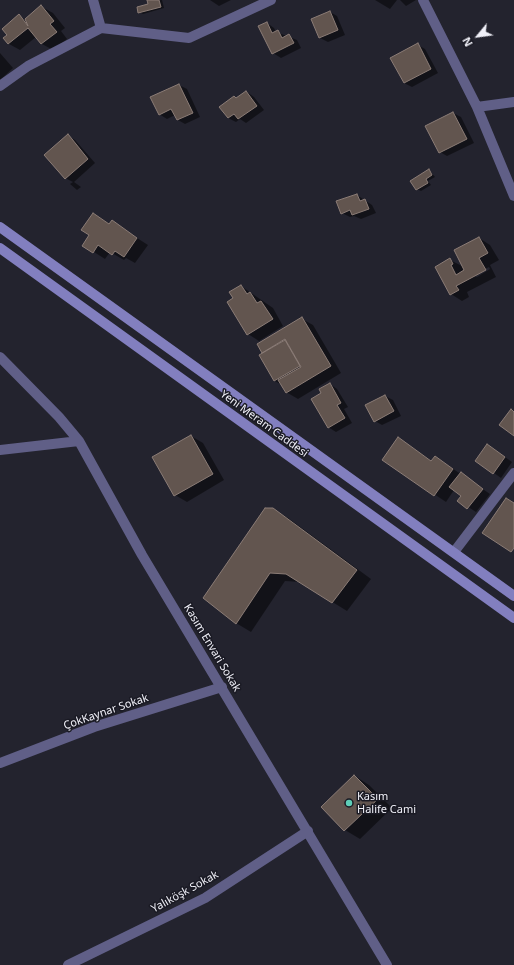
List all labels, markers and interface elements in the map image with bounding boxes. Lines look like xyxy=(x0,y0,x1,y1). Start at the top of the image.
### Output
north arrow xyxy=(458,16,498,56)
text: N xyxy=(458,35,476,50)
street label: Yeni Meram Caddesi xyxy=(218,388,310,460)
street label: Kasım Envari Sokak xyxy=(181,602,243,694)
street label: ÇokKaynar Sokak xyxy=(62,691,150,733)
place label: Kasım Halife Cami xyxy=(357,790,416,816)
marker: Kasım Halife Cami xyxy=(344,798,354,808)
street label: Yalıköşk Sokak xyxy=(149,868,221,916)

